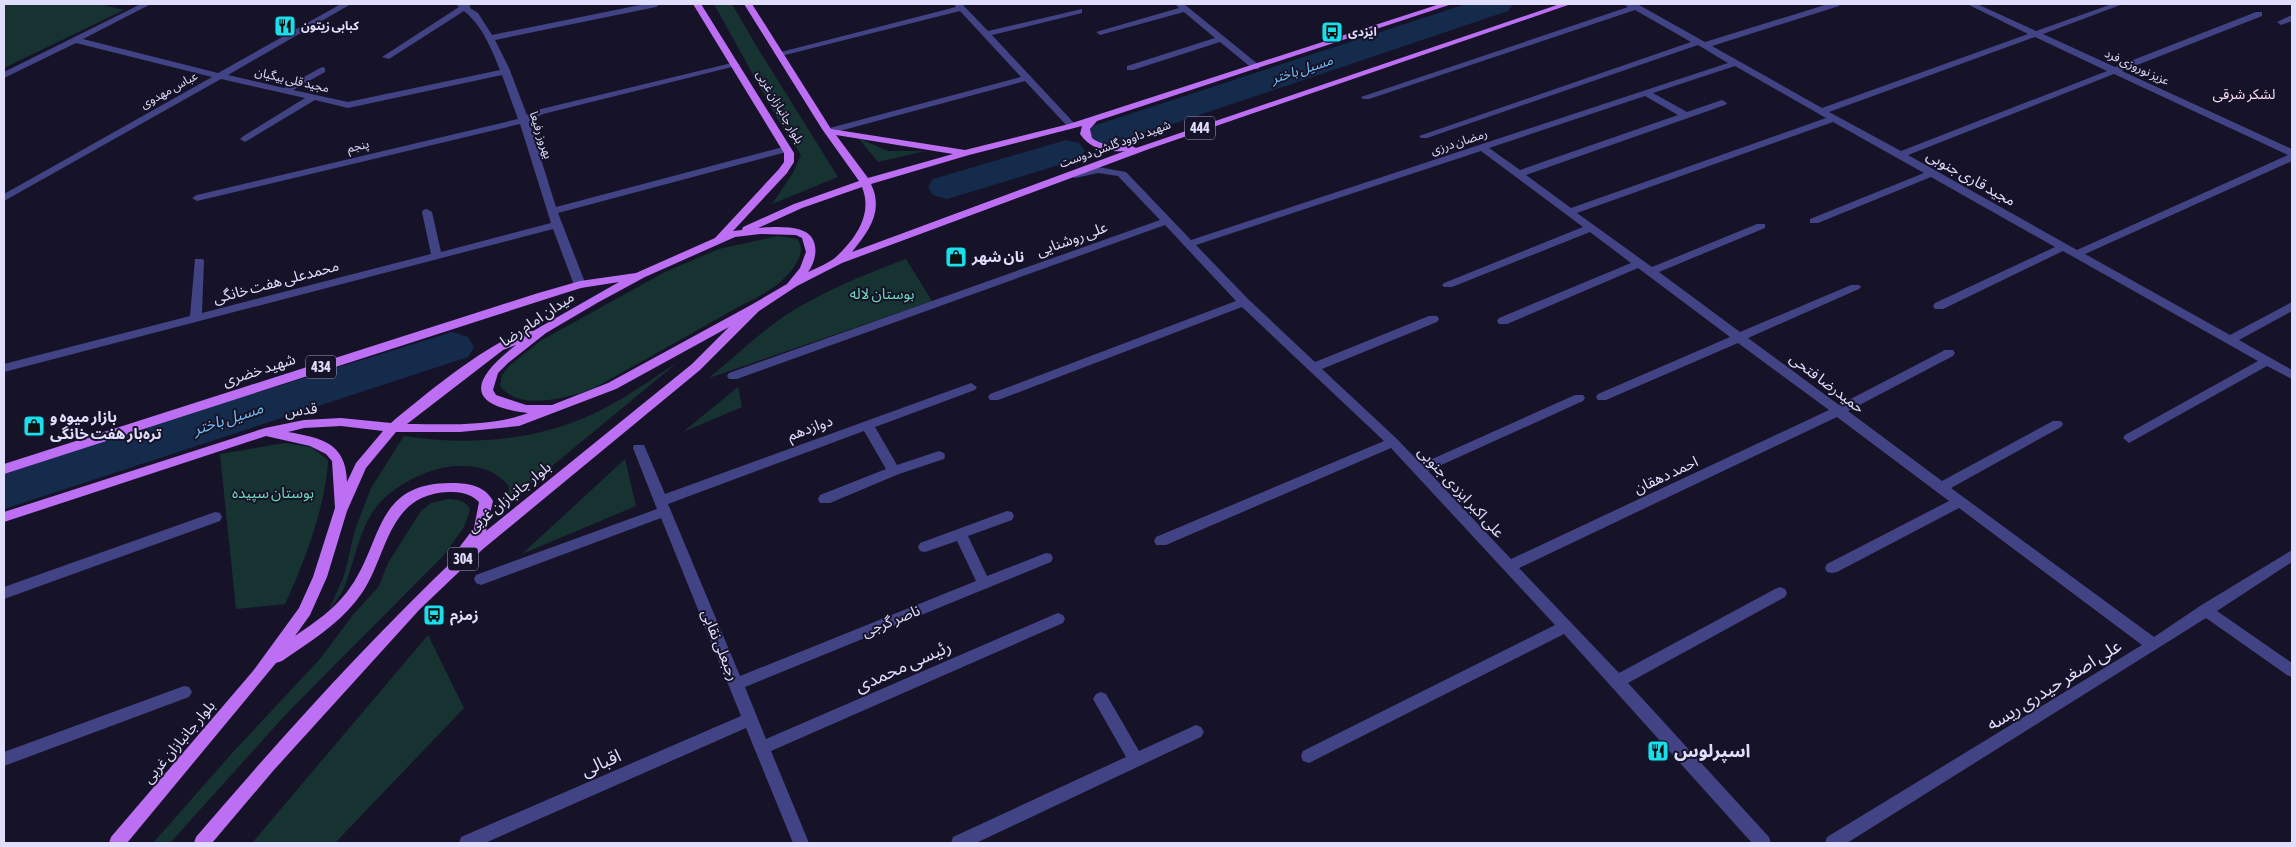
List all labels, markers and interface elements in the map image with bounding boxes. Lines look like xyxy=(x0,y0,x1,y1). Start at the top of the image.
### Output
restaurant icon: کبابی زیتون xyxy=(273,14,297,38)
place label: کبابی زیتون xyxy=(301,19,359,33)
bus stop icon: ایزدی xyxy=(1320,20,1344,44)
place label: ایزدی xyxy=(1348,25,1377,39)
street label: عزیز نوروزی فرد xyxy=(2102,46,2172,88)
water label: مسیل باختر xyxy=(1268,51,1336,88)
street label: مجید قلی بیگیان xyxy=(253,65,331,95)
street label: بلوار جانبازان غربی xyxy=(753,68,807,146)
street label: عباس مهدوی xyxy=(138,69,200,111)
district label: لشکر شرقی xyxy=(2213,86,2275,103)
street label: بهروز رفیعا xyxy=(527,109,555,161)
road number: 444 xyxy=(1185,116,1215,140)
street label: شهید داوود گلشن دوست xyxy=(1057,117,1173,171)
street label: رمضان درزی xyxy=(1429,126,1489,158)
street label: پنجم xyxy=(346,137,371,157)
street label: مجید قاری جنوبی xyxy=(1923,146,2019,210)
street label: علی روشنایی xyxy=(1034,218,1110,260)
shop icon: نان شهر xyxy=(944,245,968,269)
place label: نان شهر xyxy=(971,248,1024,266)
street label: محمدعلی هفت خانگی xyxy=(211,257,341,307)
park label: بوستان لاله xyxy=(849,285,915,303)
street label: میدان امام رضا xyxy=(497,288,579,352)
street label: حمیدرضا فتحی xyxy=(1786,349,1868,417)
street label: شهید خضری xyxy=(220,350,298,390)
road number: 434 xyxy=(306,356,336,378)
water label: مسیل باختر xyxy=(189,398,266,439)
street label: قدس xyxy=(284,399,319,421)
place label: بازار میوه و تره‌بار هفت خانگی xyxy=(50,408,162,443)
street label: دوازدهم xyxy=(785,412,836,446)
shop icon: بازار میوه و تره‌بار هفت خانگی xyxy=(22,414,46,438)
street label: علی اکبر ایزدی جنوبی xyxy=(1414,443,1508,542)
street label: احمد دهقان xyxy=(1631,452,1701,498)
street label: بلوار جانبازان غربی xyxy=(463,458,555,536)
park label: بوستان سپیده xyxy=(232,484,314,503)
road number: 304 xyxy=(448,548,478,570)
street label: ناصر گرجی xyxy=(859,601,923,641)
bus stop icon: زمزم xyxy=(422,603,446,627)
place label: زمزم xyxy=(450,606,479,626)
street label: رجبعلی نقابی xyxy=(698,607,742,683)
street label: رئیسی محمدی xyxy=(851,635,955,697)
street label: علی اصغر حیدری ریسه xyxy=(1983,635,2125,735)
street label: بلوار جانبازان غربی xyxy=(139,697,219,787)
restaurant icon: اسپرلوس xyxy=(1646,739,1670,763)
place label: اسپرلوس xyxy=(1674,740,1750,763)
street label: اقبالی xyxy=(577,744,625,782)

